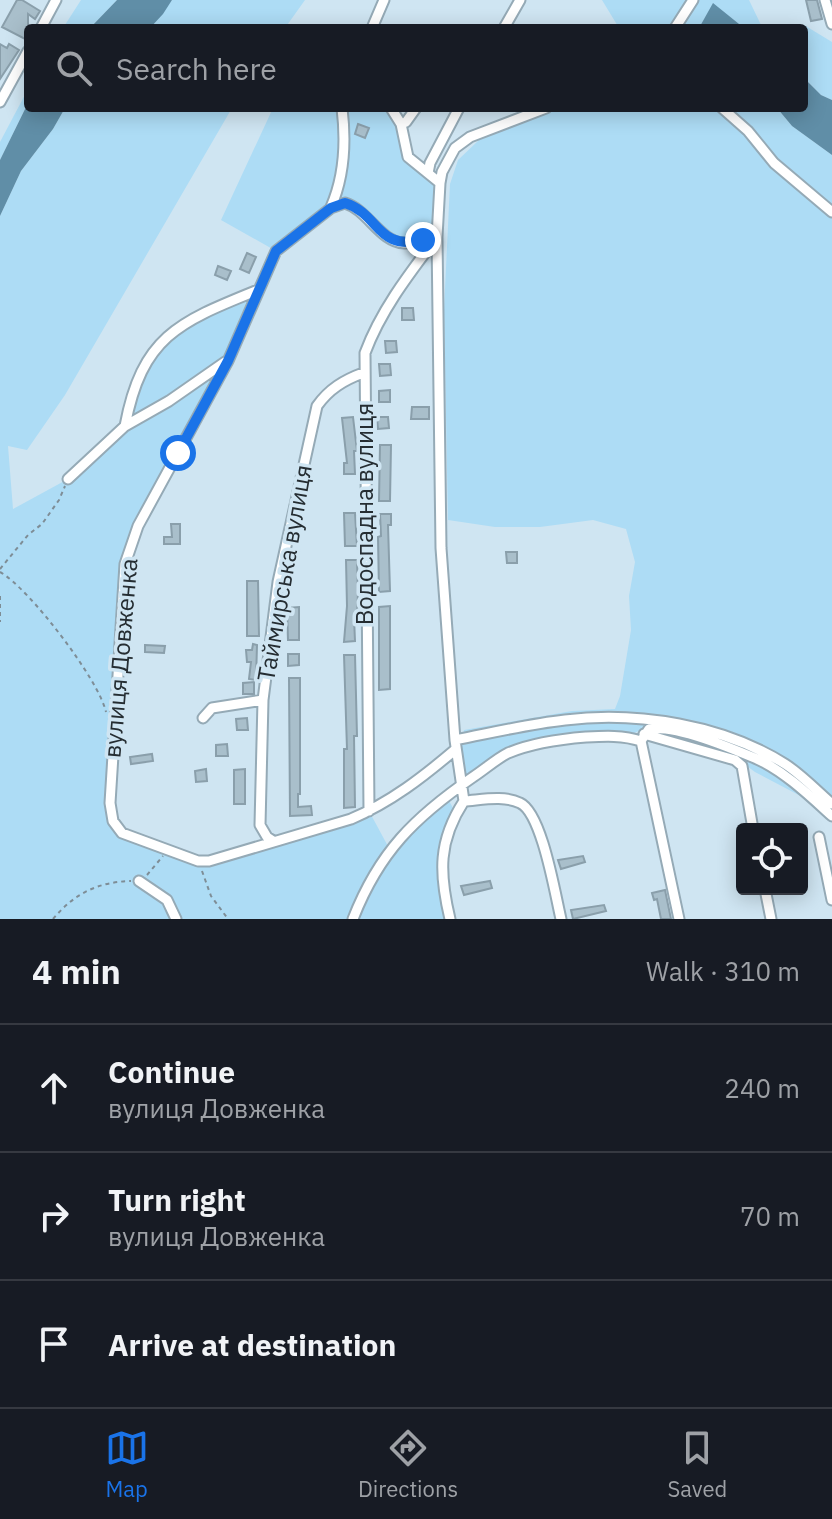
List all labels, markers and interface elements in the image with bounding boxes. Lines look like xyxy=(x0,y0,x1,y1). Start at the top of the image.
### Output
search box xyxy=(24,24,808,112)
icon: search xyxy=(52,46,96,90)
text: Search here xyxy=(116,49,277,88)
route end xyxy=(405,222,441,258)
street label: Водоспадна вулиця xyxy=(348,403,380,625)
route start xyxy=(160,435,196,471)
street label: Таймирська вулиця xyxy=(249,462,319,684)
street label: вулиця Довженка xyxy=(95,557,145,759)
map controls xyxy=(736,823,808,895)
button: locate xyxy=(736,823,808,895)
text: 4 min xyxy=(32,949,121,993)
text: Walk · 310 m xyxy=(646,954,800,988)
text: Continue xyxy=(108,1052,235,1091)
icon: ahead xyxy=(32,1066,76,1110)
text: 240 m xyxy=(724,1071,800,1105)
text: вулиця Довженка xyxy=(108,1091,325,1125)
text: Turn right xyxy=(108,1180,246,1219)
icon: right xyxy=(32,1194,76,1238)
text: 70 m xyxy=(740,1199,800,1233)
text: вулиця Довженка xyxy=(108,1219,325,1253)
icon: arrive xyxy=(32,1322,76,1366)
text: Arrive at destination xyxy=(108,1325,396,1364)
tab: Map xyxy=(105,1426,149,1503)
tab: Directions xyxy=(358,1426,458,1503)
tab: Saved xyxy=(667,1426,727,1503)

